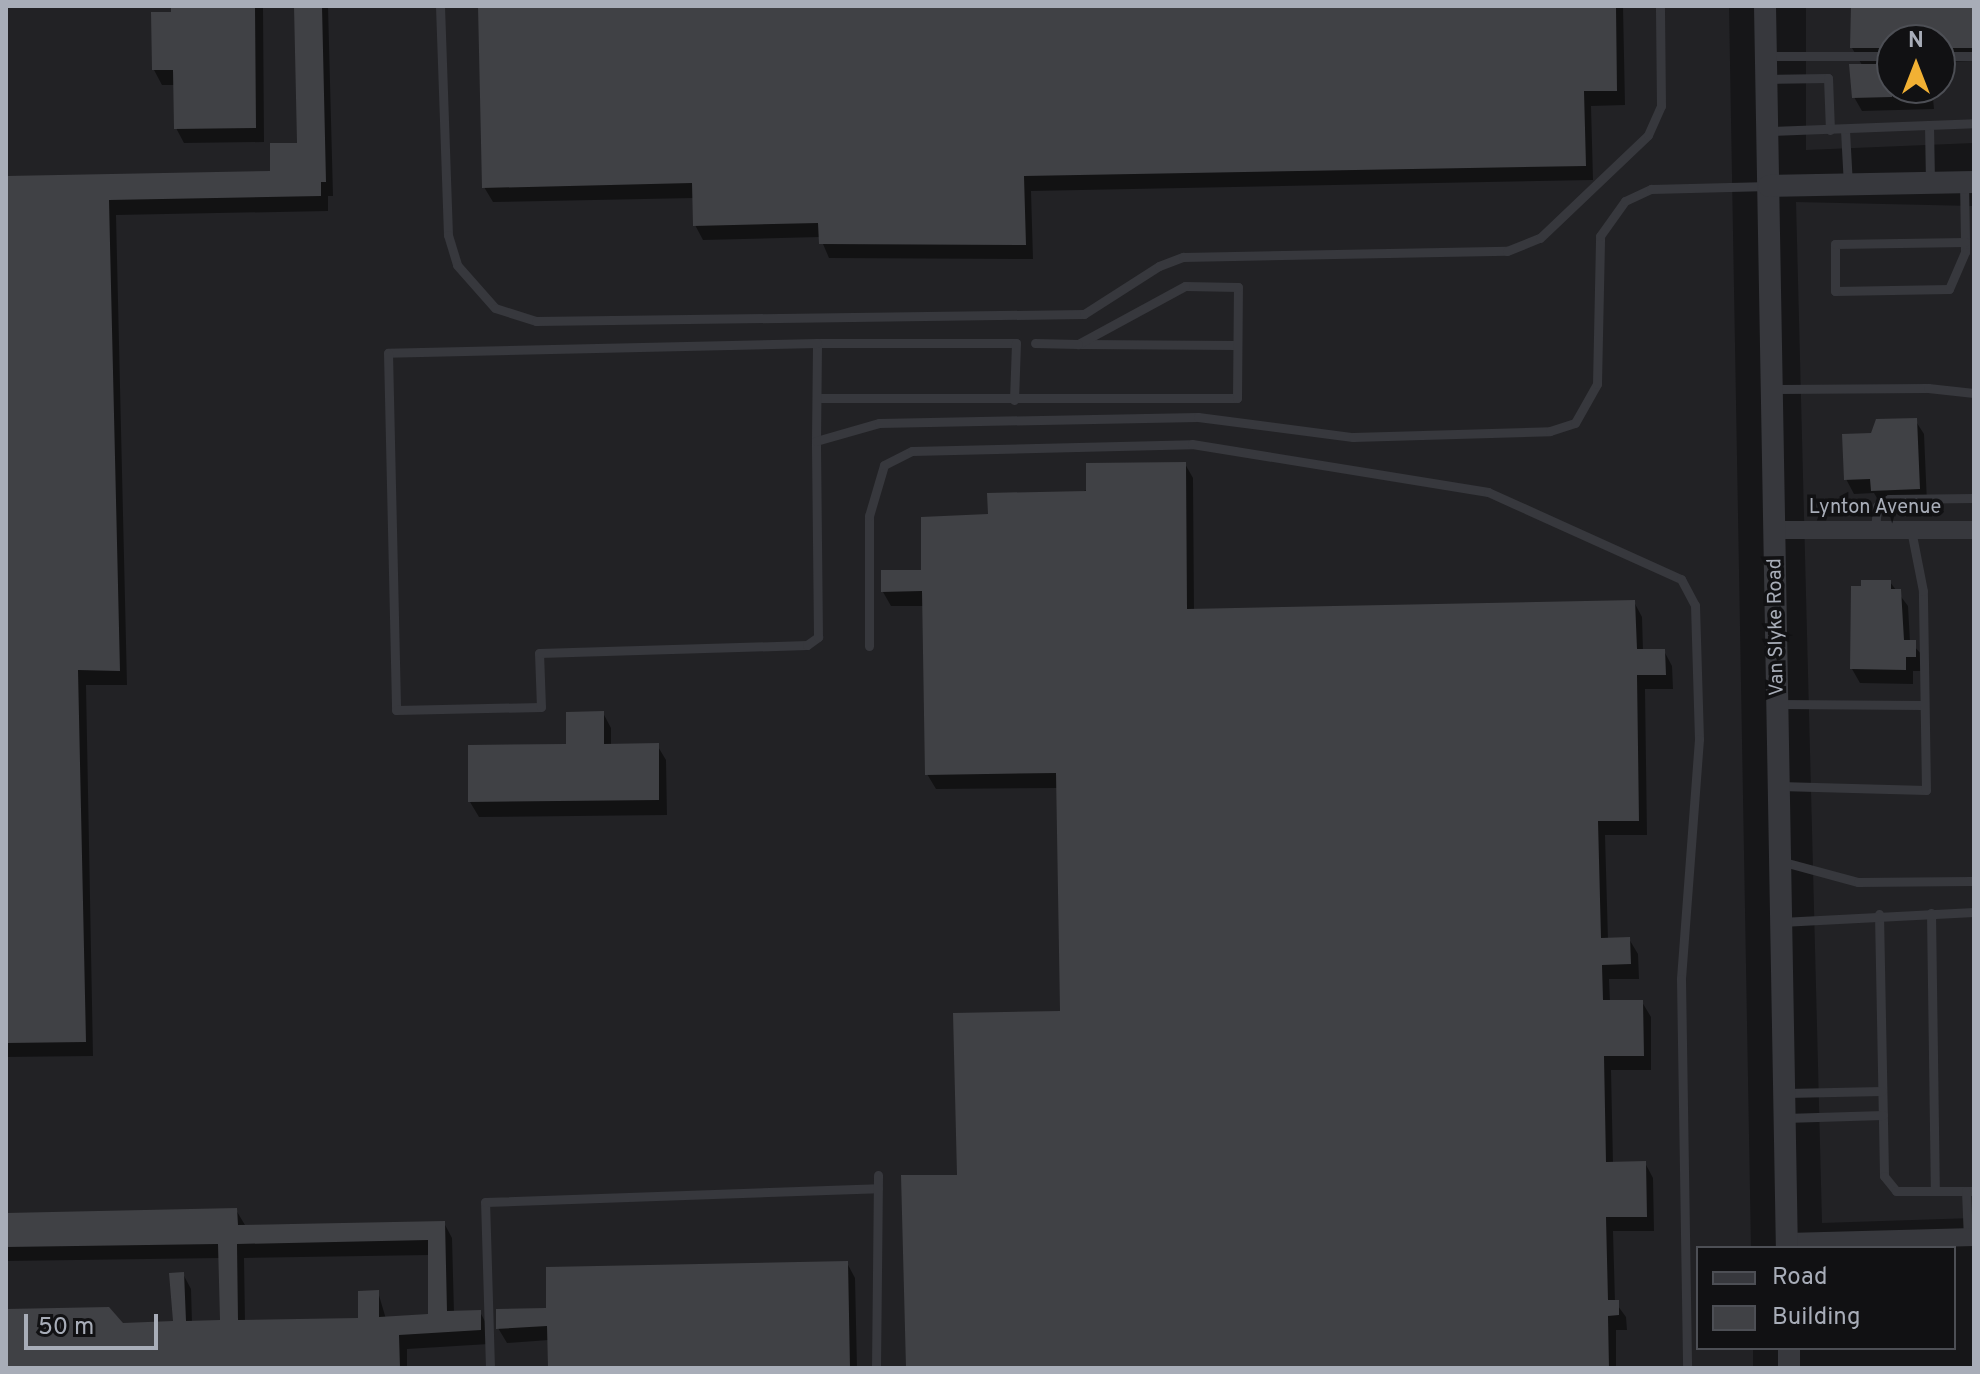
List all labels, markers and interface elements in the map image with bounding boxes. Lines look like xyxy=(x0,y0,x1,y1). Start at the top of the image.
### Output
north arrow xyxy=(1876,24,1956,104)
text: N xyxy=(1908,28,1924,55)
street label: Lynton Avenue xyxy=(1808,496,1942,520)
street label: Van Slyke Road xyxy=(1764,558,1790,696)
legend xyxy=(1696,1246,1956,1350)
text: Road xyxy=(1772,1263,1828,1293)
scale bar xyxy=(28,1298,162,1348)
text: Building xyxy=(1772,1303,1861,1333)
text: 50 m xyxy=(38,1313,94,1343)

